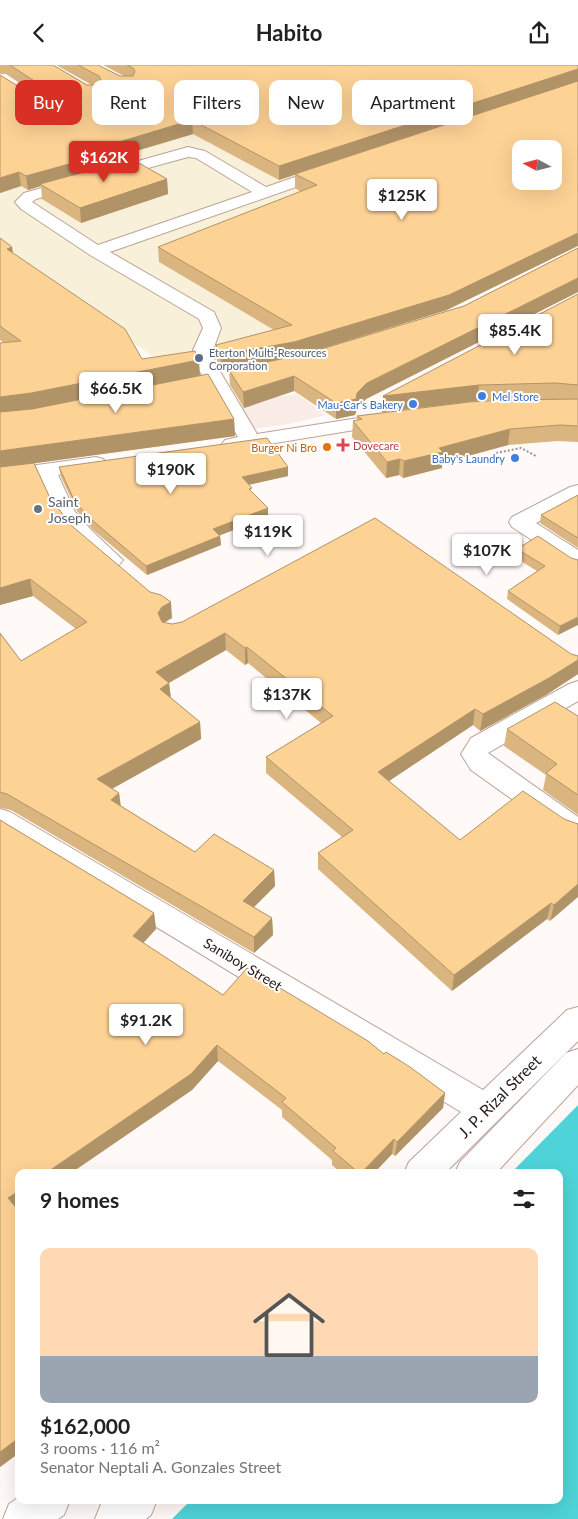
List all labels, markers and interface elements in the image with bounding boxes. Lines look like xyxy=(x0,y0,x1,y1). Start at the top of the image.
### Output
icon: back xyxy=(25,19,53,47)
text: Habito xyxy=(256,19,322,46)
icon: share xyxy=(525,19,553,47)
chip: Buy xyxy=(15,80,82,125)
chip: Rent xyxy=(92,80,164,125)
chip: Filters xyxy=(174,80,259,125)
chip: New xyxy=(269,80,342,125)
chip: Apartment xyxy=(352,80,473,125)
north arrow xyxy=(512,140,562,190)
map controls xyxy=(512,140,562,190)
pin: $162K xyxy=(69,141,139,183)
text: $162K xyxy=(80,147,128,166)
pin: $125K xyxy=(367,179,437,221)
text: $125K xyxy=(378,185,426,204)
pin: $85.4K xyxy=(474,313,556,356)
text: $85.4K xyxy=(489,320,541,339)
place label: Eterton Multi-Resources Corporation xyxy=(209,346,327,372)
marker: Eterton Multi-Resources Corporation xyxy=(193,352,205,364)
pin: $66.5K xyxy=(75,371,157,414)
text: $66.5K xyxy=(90,378,142,397)
marker: Mel Store xyxy=(476,390,488,402)
place label: Mel Store xyxy=(492,390,539,403)
place label: Mau-Car's Bakery xyxy=(317,398,403,411)
marker: Mau-Car's Bakery xyxy=(407,398,419,410)
marker: Dovecare xyxy=(337,439,349,451)
place label: Dovecare xyxy=(353,439,399,452)
place label: Burger Ni Bro xyxy=(251,441,317,454)
marker: Burger Ni Bro xyxy=(321,441,333,453)
place label: Baby's Laundry xyxy=(432,452,505,465)
marker: Baby's Laundry xyxy=(509,452,521,464)
pin: $190K xyxy=(136,453,206,495)
text: $190K xyxy=(147,459,195,478)
place label: Saint Joseph xyxy=(48,493,91,526)
marker: Saint Joseph xyxy=(32,503,44,515)
pin: $119K xyxy=(233,515,303,557)
text: $119K xyxy=(244,521,292,540)
pin: $107K xyxy=(452,533,522,576)
text: $107K xyxy=(463,540,511,559)
pin: $137K xyxy=(252,677,322,720)
text: $137K xyxy=(263,684,311,703)
street label: Saniboy Street xyxy=(201,934,285,994)
pin: $91.2K xyxy=(105,1003,187,1046)
text: $91.2K xyxy=(120,1010,172,1029)
street label: J. P. Rizal Street xyxy=(454,1050,545,1141)
icon: filters xyxy=(510,1185,538,1213)
text: 9 homes xyxy=(40,1187,119,1212)
icon: home xyxy=(244,1280,334,1370)
text: $162,000 xyxy=(40,1413,130,1438)
text: 3 rooms · 116 m² xyxy=(40,1438,160,1457)
text: Senator Neptali A. Gonzales Street xyxy=(40,1457,281,1476)

